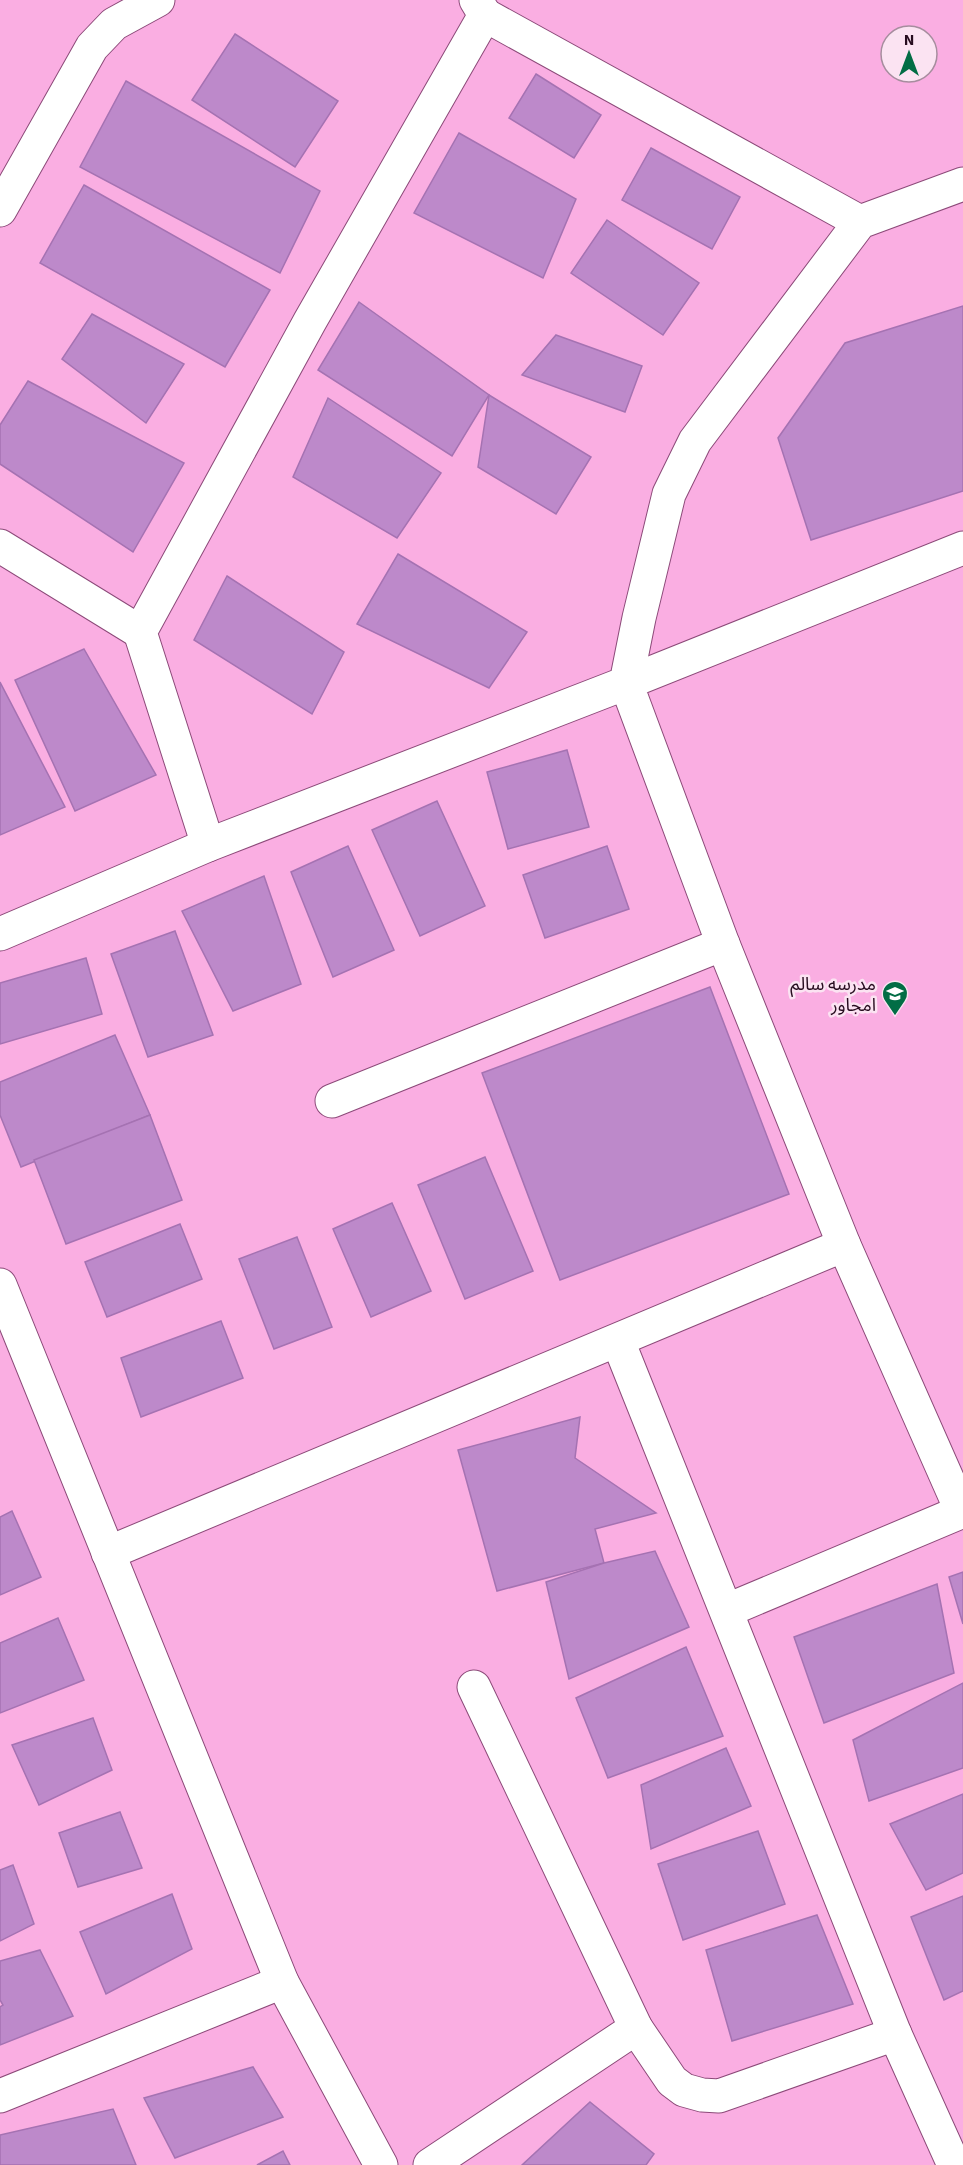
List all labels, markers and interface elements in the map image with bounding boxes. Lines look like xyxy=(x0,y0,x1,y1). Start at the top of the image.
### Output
north arrow xyxy=(879,24,939,84)
text: N xyxy=(904,29,914,51)
place label: مدرسه سالم امجاور xyxy=(790,972,876,1018)
school or university icon: مدرسه سالم امجاور xyxy=(880,979,910,1017)

